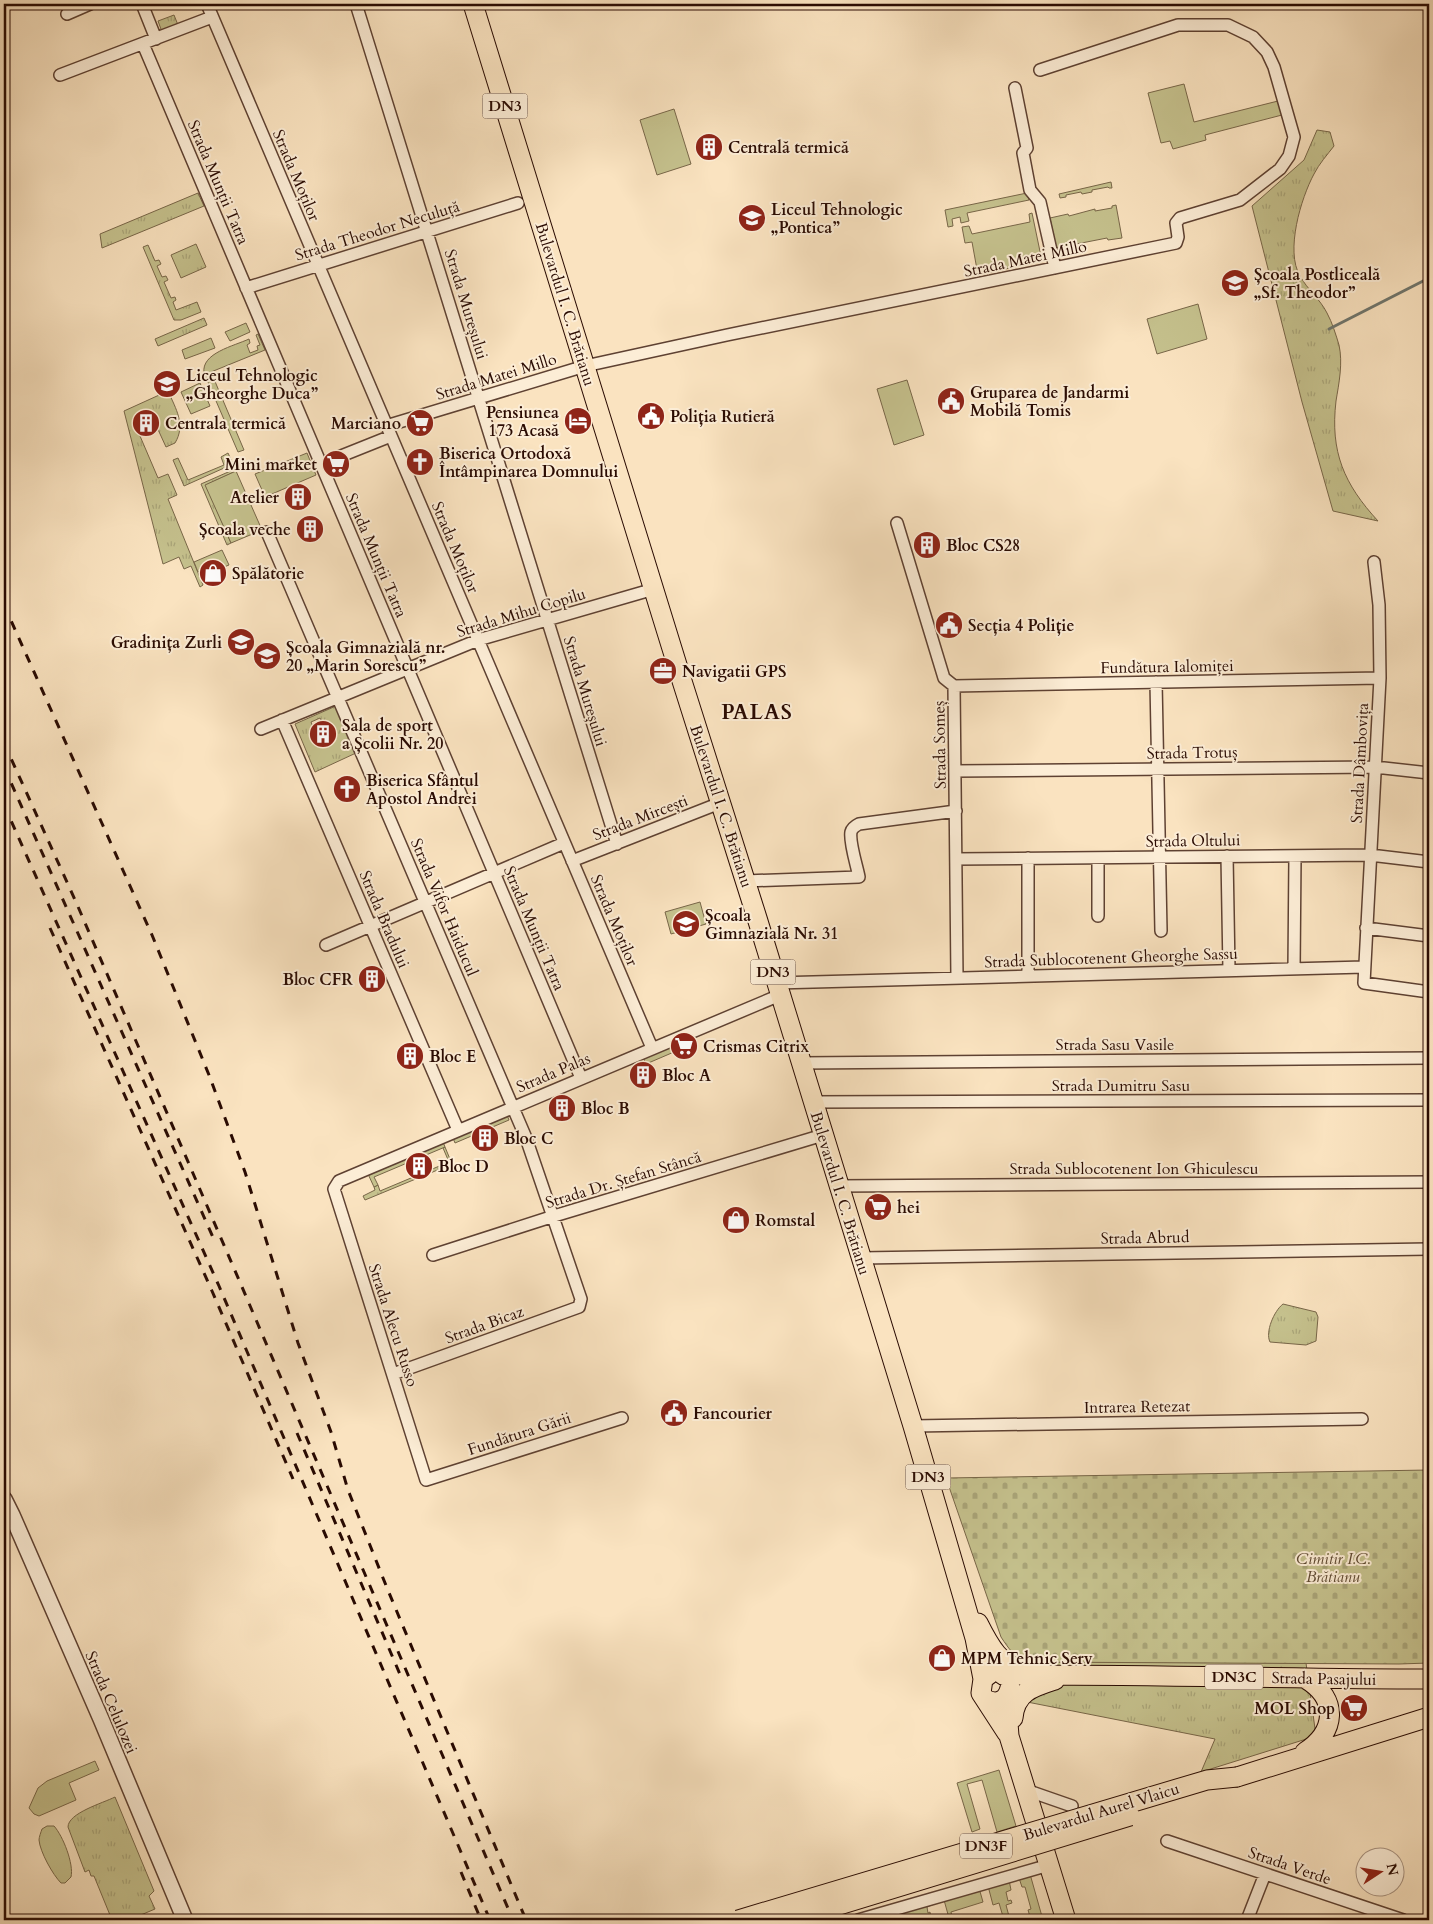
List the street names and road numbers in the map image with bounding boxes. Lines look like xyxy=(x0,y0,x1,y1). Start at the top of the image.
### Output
road number: DN3 xyxy=(482,94,528,118)
street label: Strada Munții Tatra xyxy=(182,117,254,248)
street label: Strada Moților xyxy=(267,126,325,225)
street label: Strada Theodor Neculuță xyxy=(292,195,462,266)
street label: Bulevardul I. C. Brătianu xyxy=(530,220,600,389)
street label: Strada Matei Millo xyxy=(962,235,1089,283)
street label: Strada Mureșului xyxy=(439,247,493,362)
street label: Strada Matei Millo xyxy=(433,348,560,406)
street label: Strada Munții Tatra xyxy=(340,490,412,621)
street label: Strada Moților xyxy=(426,498,484,597)
street label: Strada Mihu Copilu xyxy=(454,583,589,643)
street label: Strada Mureșului xyxy=(558,634,612,749)
street label: Fundătura Ialomiței xyxy=(1100,655,1234,679)
street label: Strada Someș xyxy=(928,701,952,789)
street label: Strada Dâmbovița xyxy=(1346,702,1374,824)
street label: Bulevardul I. C. Brătianu xyxy=(684,722,758,891)
street label: Strada Trotuș xyxy=(1146,741,1238,765)
street label: Strada Mircești xyxy=(590,789,692,846)
street label: Strada Oltului xyxy=(1146,829,1241,853)
street label: Strada Vifor Haiducul xyxy=(405,835,483,980)
street label: Strada Munții Tatra xyxy=(498,863,570,994)
street label: Strada Bradului xyxy=(354,867,415,972)
street label: Strada Moților xyxy=(585,871,643,970)
street label: Strada Sublocotenent Gheorghe Sassu xyxy=(984,943,1238,973)
road number: DN3 xyxy=(750,960,796,984)
street label: Strada Sasu Vasile xyxy=(1056,1034,1174,1056)
street label: Strada Palas xyxy=(513,1048,594,1098)
street label: Strada Dumitru Sasu xyxy=(1052,1075,1190,1097)
street label: Bulevardul I. C. Brătianu xyxy=(805,1109,875,1278)
street label: Strada Dr. Ștefan Stâncă xyxy=(543,1146,704,1214)
street label: Strada Sublocotenent Ion Ghiculescu xyxy=(1009,1158,1259,1180)
street label: Strada Abrud xyxy=(1101,1226,1190,1250)
street label: Strada Alecu Russo xyxy=(363,1261,423,1390)
street label: Strada Bicaz xyxy=(442,1301,527,1349)
street label: Intrarea Retezat xyxy=(1084,1395,1190,1419)
street label: Fundătura Gării xyxy=(465,1407,574,1461)
road number: DN3 xyxy=(906,1464,950,1490)
street label: Strada Celulozei xyxy=(80,1648,143,1758)
road number: DN3C xyxy=(1205,1664,1263,1690)
street label: Strada Pasajului xyxy=(1271,1667,1377,1691)
street label: Bulevardul Aurel Vlaicu xyxy=(1020,1778,1182,1846)
road number: DN3F xyxy=(960,1834,1012,1858)
street label: Strada Verde xyxy=(1245,1842,1334,1890)

